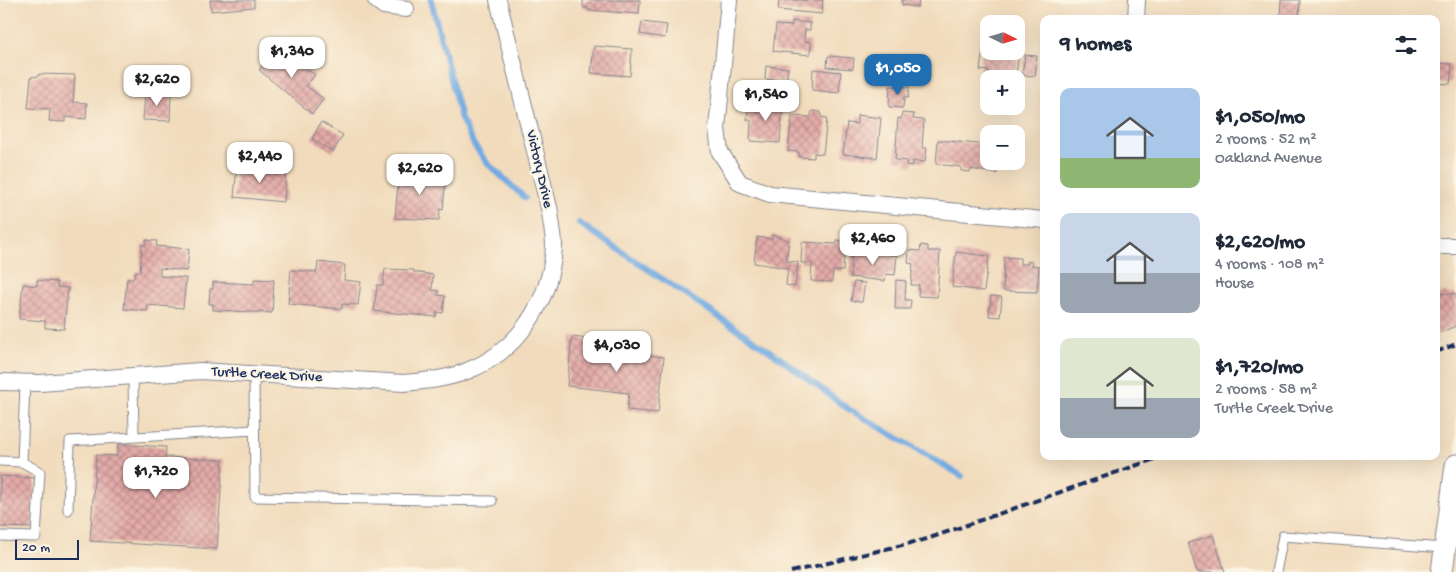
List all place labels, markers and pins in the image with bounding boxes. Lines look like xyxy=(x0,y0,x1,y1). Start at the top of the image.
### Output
pin: $1,340 xyxy=(251,36,333,79)
pin: $1,050 xyxy=(857,54,939,96)
pin: $2,620 xyxy=(116,64,198,107)
pin: $1,540 xyxy=(725,80,807,122)
pin: $2,440 xyxy=(219,142,301,184)
pin: $2,620 xyxy=(379,154,461,196)
pin: $2,460 xyxy=(832,224,914,266)
pin: $4,030 xyxy=(576,330,658,373)
pin: $1,720 xyxy=(115,456,197,499)

